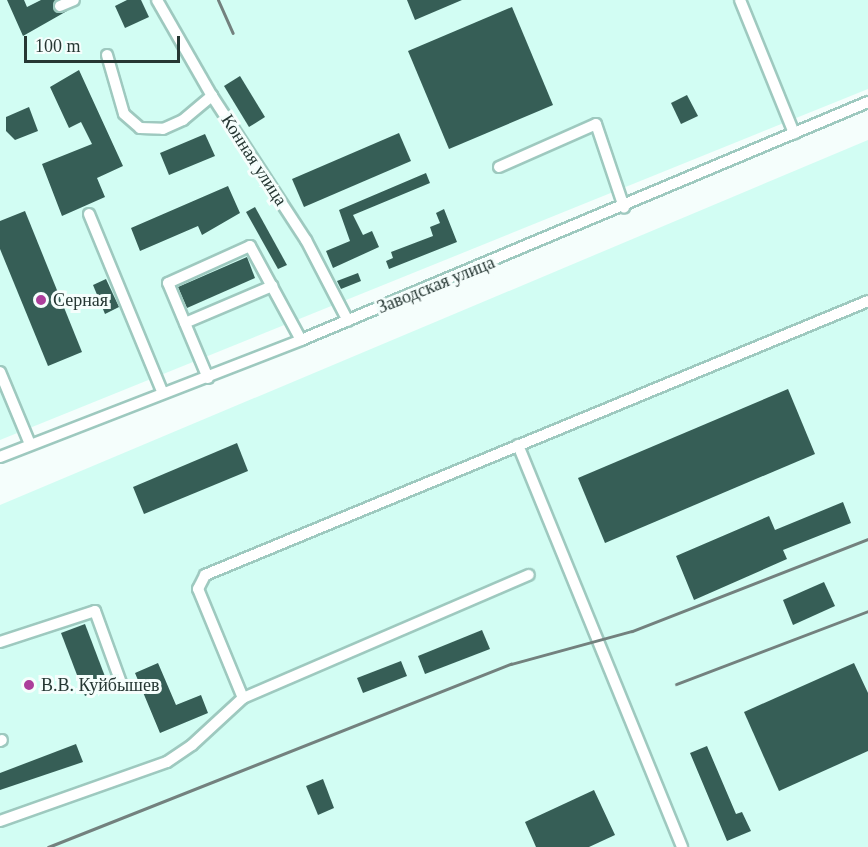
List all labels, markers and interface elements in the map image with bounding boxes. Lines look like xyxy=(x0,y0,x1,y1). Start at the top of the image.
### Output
scale bar xyxy=(27,24,183,62)
text: 100 m xyxy=(35,36,81,56)
street label: Конная улица xyxy=(216,110,292,210)
street label: Заводская улица xyxy=(374,252,498,318)
place label: Серная xyxy=(53,289,108,311)
marker: Серная xyxy=(34,293,48,307)
place label: В.В. Куйбышев xyxy=(41,674,159,696)
marker: В.В. Куйбышев xyxy=(22,678,36,692)

